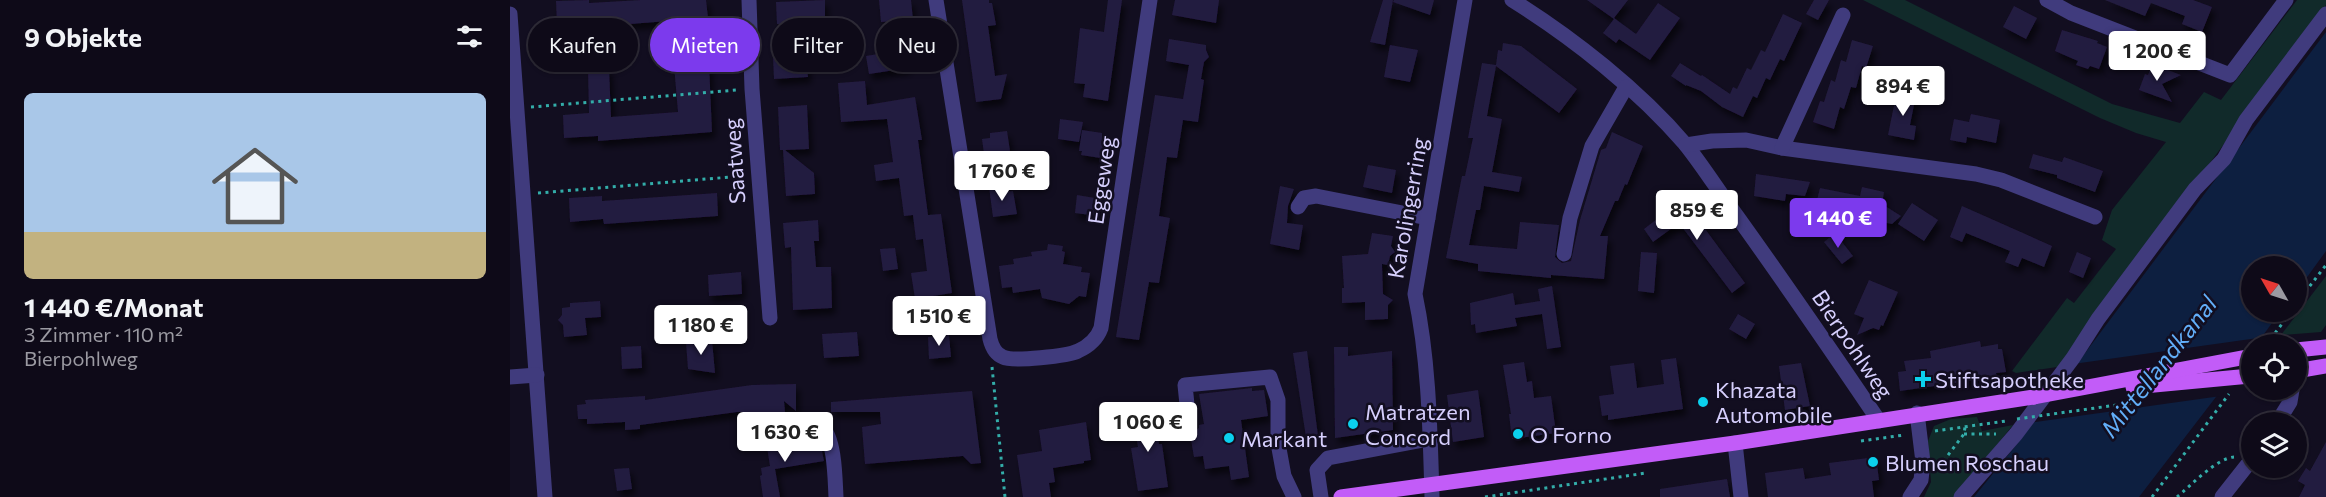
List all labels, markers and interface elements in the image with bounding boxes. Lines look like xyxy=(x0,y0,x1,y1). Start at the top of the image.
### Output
chip: Kaufen xyxy=(528,18,638,72)
chip: Mieten xyxy=(650,18,760,72)
chip: Filter xyxy=(772,18,864,72)
chip: Neu xyxy=(876,18,957,72)
icon: filters xyxy=(453,20,486,53)
text: 9 Objekte xyxy=(24,21,142,52)
pin: 1 200 € xyxy=(2102,31,2212,82)
text: 1 200 € xyxy=(2123,38,2191,62)
pin: 894 € xyxy=(1861,66,1945,117)
text: 894 € xyxy=(1876,73,1930,97)
street label: Saatweg xyxy=(718,117,750,205)
icon: home xyxy=(201,132,309,240)
street label: Eggeweg xyxy=(1081,134,1121,226)
street label: Karolingerring xyxy=(1381,135,1433,281)
pin: 1 760 € xyxy=(947,151,1057,202)
text: 1 760 € xyxy=(968,158,1036,182)
pin: 859 € xyxy=(1655,190,1739,241)
text: 859 € xyxy=(1670,197,1724,221)
pin: 1 440 € xyxy=(1783,198,1893,249)
text: 1 440 € xyxy=(1804,205,1872,229)
north arrow xyxy=(2241,256,2307,322)
map controls xyxy=(2241,256,2307,478)
street label: Bierpohlweg xyxy=(1807,284,1899,404)
water label: Mittellandkanal xyxy=(2094,289,2223,443)
text: 1 440 €/Monat xyxy=(24,291,204,322)
pin: 1 510 € xyxy=(884,296,994,347)
text: 1 510 € xyxy=(907,303,971,327)
pin: 1 180 € xyxy=(646,305,756,356)
text: 1 180 € xyxy=(668,312,734,336)
text: 3 Zimmer · 110 m² xyxy=(24,322,183,346)
button: locate xyxy=(2241,334,2307,400)
text: Bierpohlweg xyxy=(24,346,138,370)
place label: Stiftsapotheke xyxy=(1935,366,2084,393)
marker: Stiftsapotheke xyxy=(1916,372,1930,386)
place label: Khazata Automobile xyxy=(1715,376,1832,428)
marker: Khazata Automobile xyxy=(1696,395,1710,409)
place label: Matratzen Concord xyxy=(1365,398,1471,450)
pin: 1 060 € xyxy=(1093,402,1203,453)
text: 1 060 € xyxy=(1113,409,1183,433)
pin: 1 630 € xyxy=(730,412,840,463)
button: layers xyxy=(2241,412,2307,478)
marker: Matratzen Concord xyxy=(1346,417,1360,431)
text: 1 630 € xyxy=(751,419,819,443)
place label: O Forno xyxy=(1530,421,1612,448)
place label: Markant xyxy=(1241,425,1327,452)
marker: O Forno xyxy=(1511,427,1525,441)
marker: Markant xyxy=(1222,431,1236,445)
place label: Blumen Roschau xyxy=(1885,449,2049,476)
marker: Blumen Roschau xyxy=(1866,455,1880,469)

